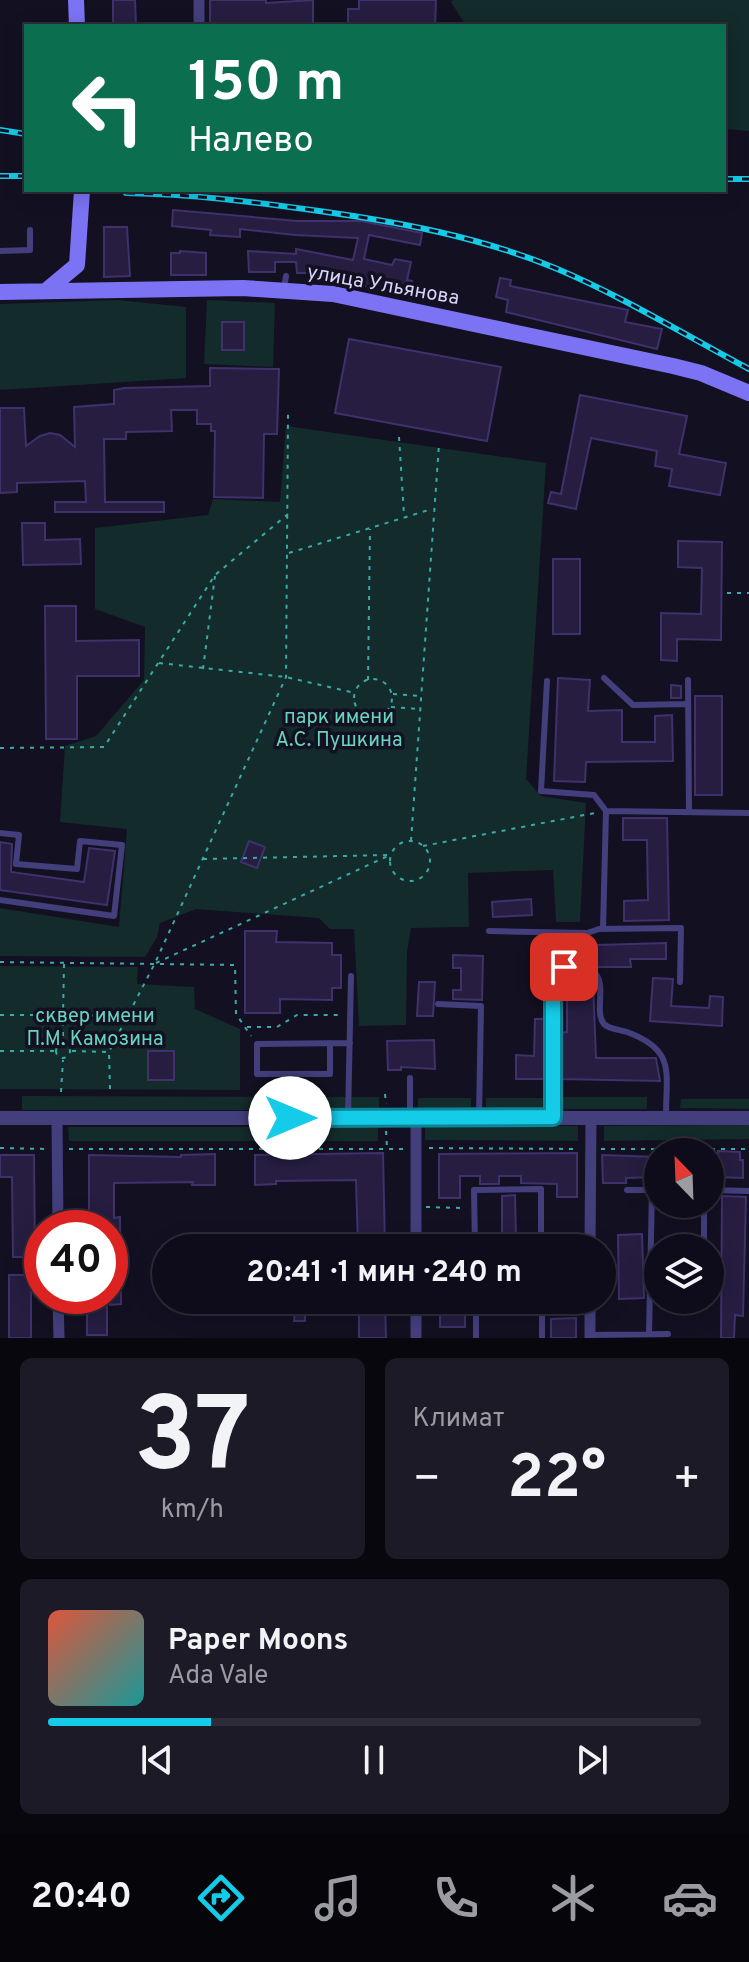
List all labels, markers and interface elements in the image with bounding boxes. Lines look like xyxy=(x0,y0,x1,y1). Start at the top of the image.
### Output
text: 150 m xyxy=(188,50,344,120)
icon: left xyxy=(56,56,160,160)
text: Налево xyxy=(188,119,314,165)
street label: улица Ульянова xyxy=(305,260,461,312)
park label: парк имени А.С. Пушкина xyxy=(276,705,402,754)
pin xyxy=(530,933,598,1001)
icon: arrive xyxy=(542,945,586,989)
park label: сквер имени П.М. Камозина xyxy=(27,1004,164,1053)
position arrow xyxy=(248,1076,332,1160)
north arrow xyxy=(644,1138,724,1218)
map controls xyxy=(644,1138,724,1314)
speed limit sign: 40 xyxy=(24,1210,128,1314)
button: layers xyxy=(644,1234,724,1314)
text: 20:41 · 1 мин · 240 m xyxy=(246,1255,522,1292)
text: 37 xyxy=(134,1376,250,1508)
text: Климат xyxy=(413,1403,504,1436)
text: 22° xyxy=(508,1443,606,1519)
text: − xyxy=(413,1453,441,1509)
text: + xyxy=(673,1453,701,1509)
text: km/h xyxy=(161,1494,224,1527)
text: Paper Moons xyxy=(168,1623,348,1660)
text: Ada Vale xyxy=(168,1660,268,1693)
icon: previous xyxy=(135,1738,179,1782)
icon: pause xyxy=(352,1738,396,1782)
icon: next xyxy=(570,1738,614,1782)
icon: directions xyxy=(193,1870,249,1926)
icon: music xyxy=(310,1870,366,1926)
icon: phone xyxy=(428,1870,484,1926)
icon: climate xyxy=(545,1870,601,1926)
icon: car xyxy=(662,1870,718,1926)
text: 20:40 xyxy=(31,1875,132,1921)

